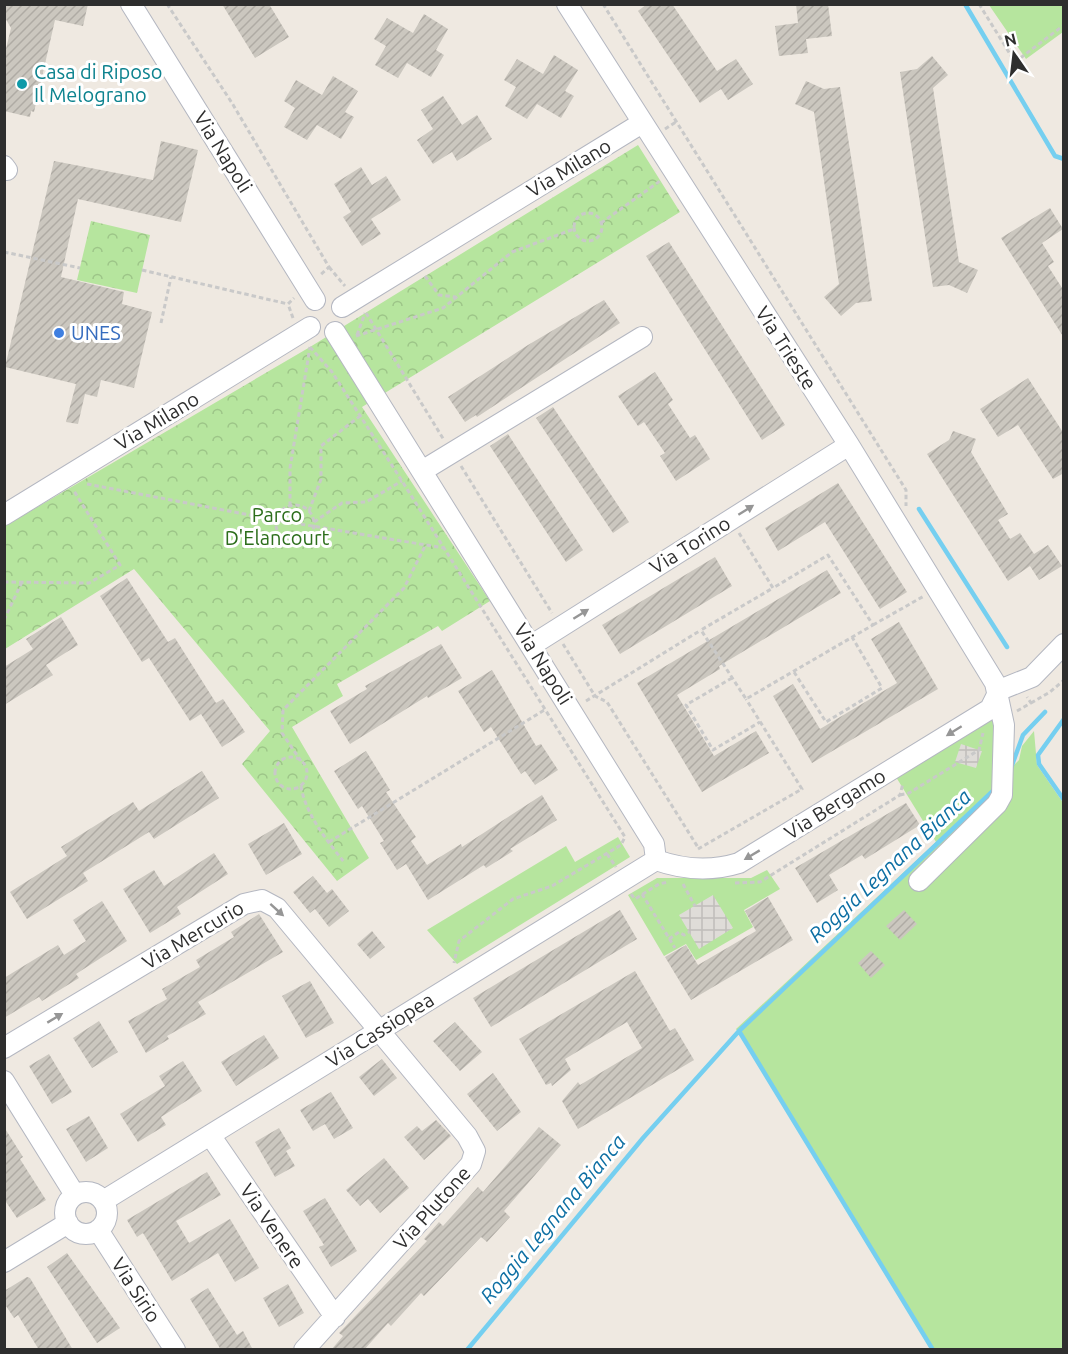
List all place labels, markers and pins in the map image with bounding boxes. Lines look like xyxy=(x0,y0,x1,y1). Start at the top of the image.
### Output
place label: Casa di Riposo Il Melograno xyxy=(34,60,162,106)
marker: Casa di Riposo Il Melograno xyxy=(15,77,29,91)
place label: UNES xyxy=(71,321,121,344)
marker: UNES xyxy=(52,326,66,340)

